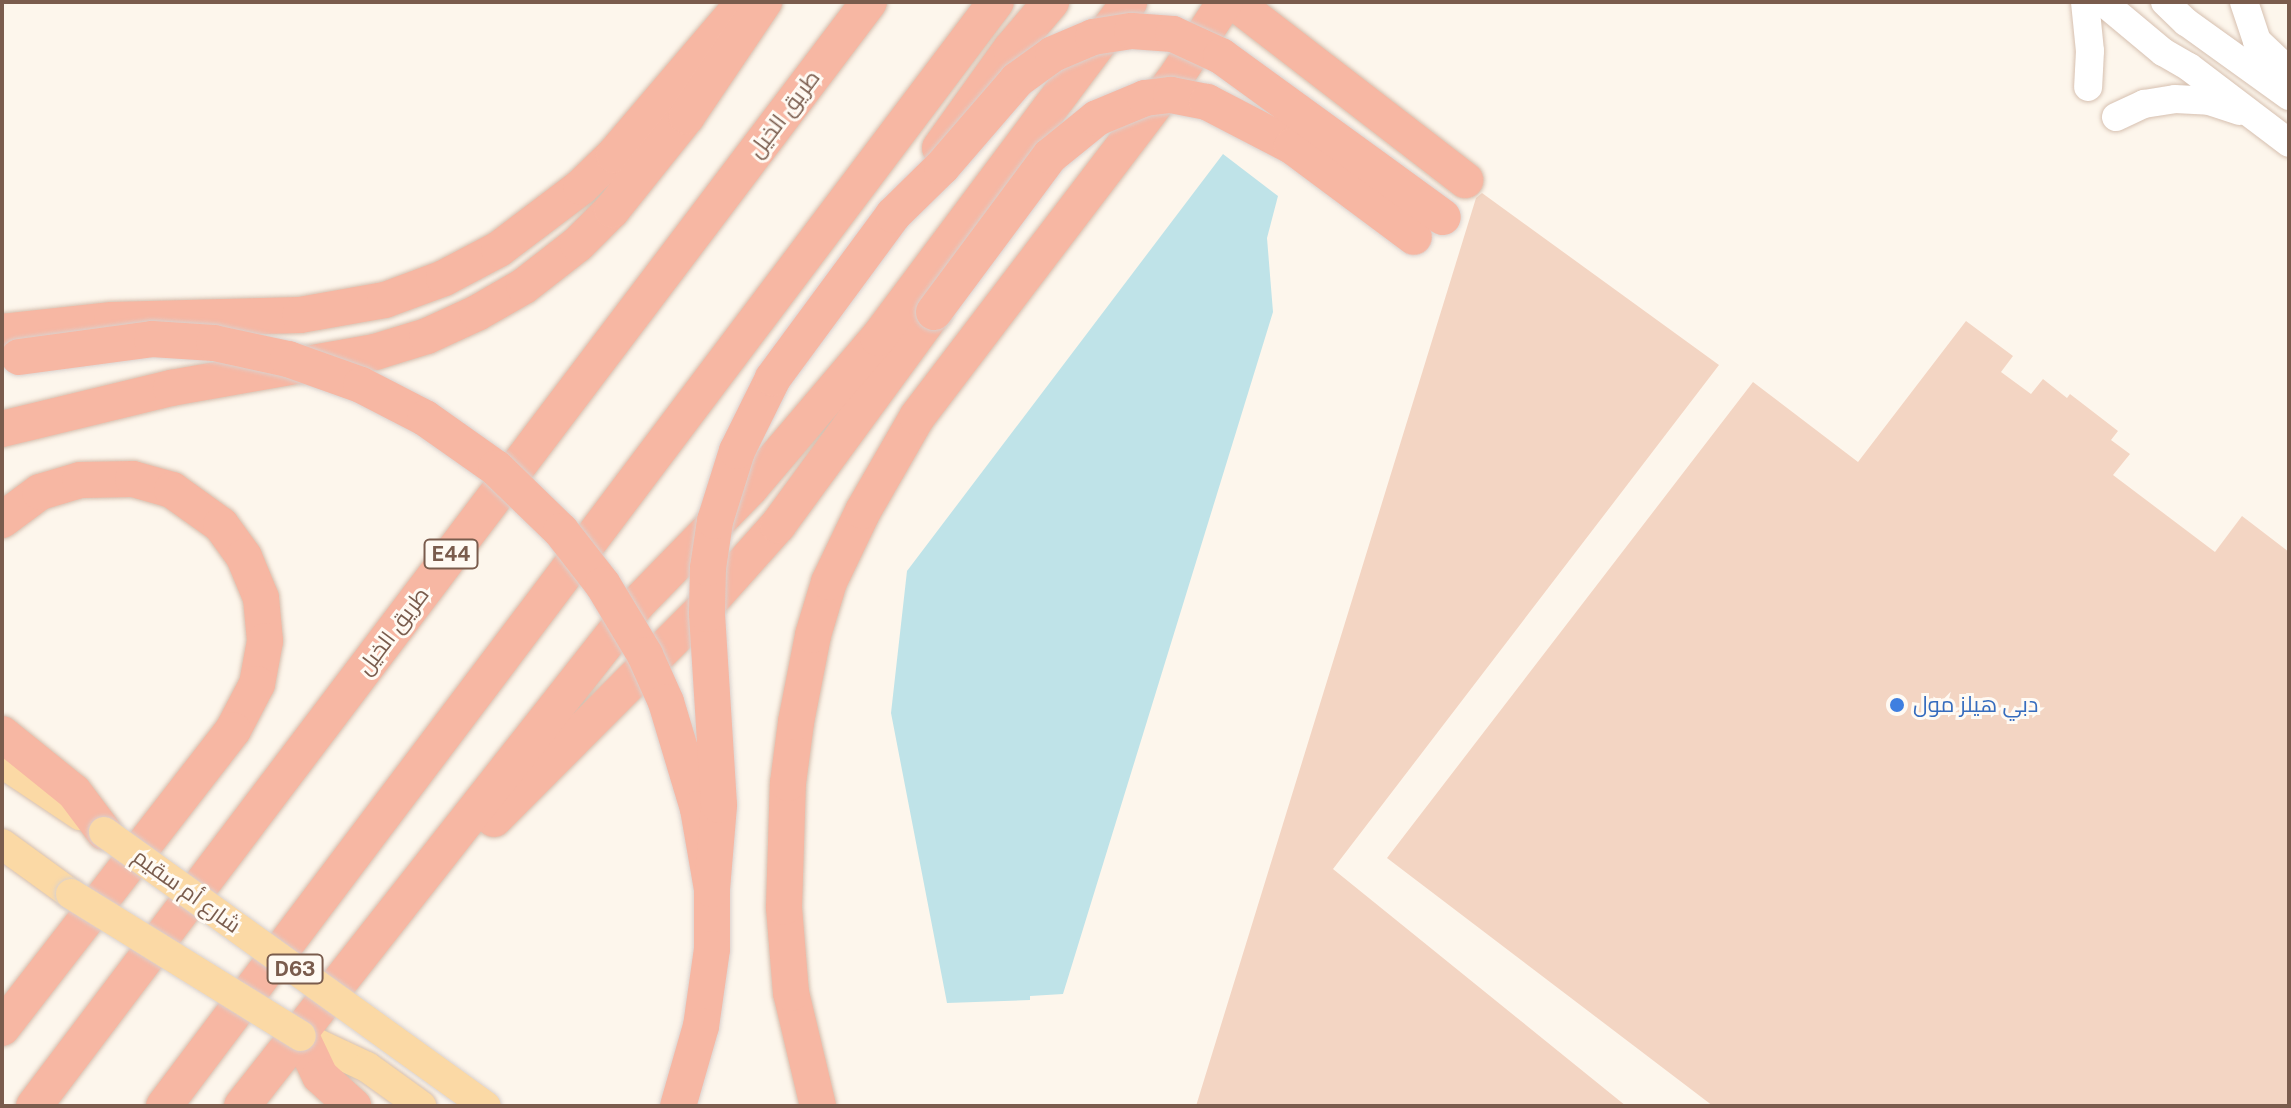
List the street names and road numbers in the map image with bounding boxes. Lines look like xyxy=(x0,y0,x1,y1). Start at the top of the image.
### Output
street label: طريق الخيل xyxy=(743,65,825,163)
road number: E44 xyxy=(423,538,479,570)
street label: طريق الخيل xyxy=(352,582,434,680)
street label: شارع أم سقيم xyxy=(128,843,246,939)
road number: D63 xyxy=(265,953,325,985)

